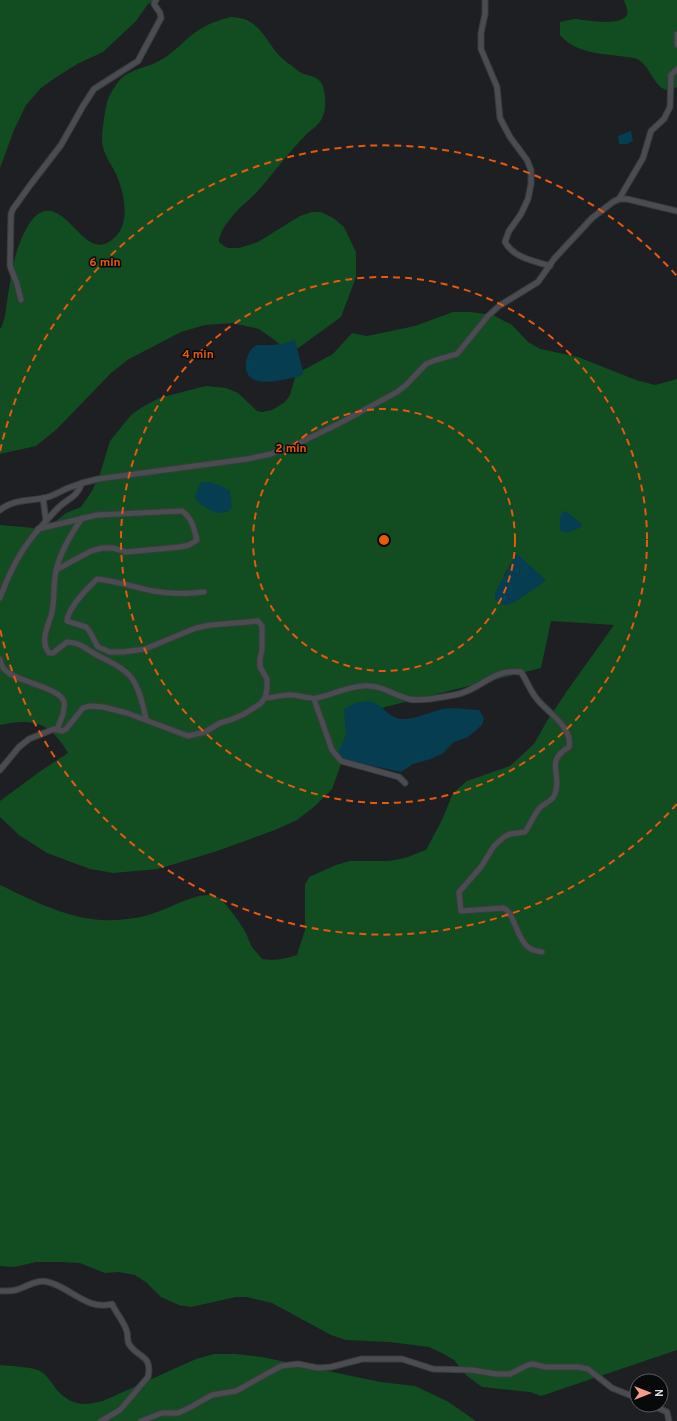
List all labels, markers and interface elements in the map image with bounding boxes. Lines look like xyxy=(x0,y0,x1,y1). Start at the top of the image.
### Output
text: 6 min xyxy=(89,255,121,271)
text: 4 min xyxy=(182,347,214,363)
text: 2 min xyxy=(275,441,307,457)
centre of rings xyxy=(377,533,391,547)
north arrow xyxy=(629,1373,669,1413)
text: N xyxy=(651,1389,665,1397)

